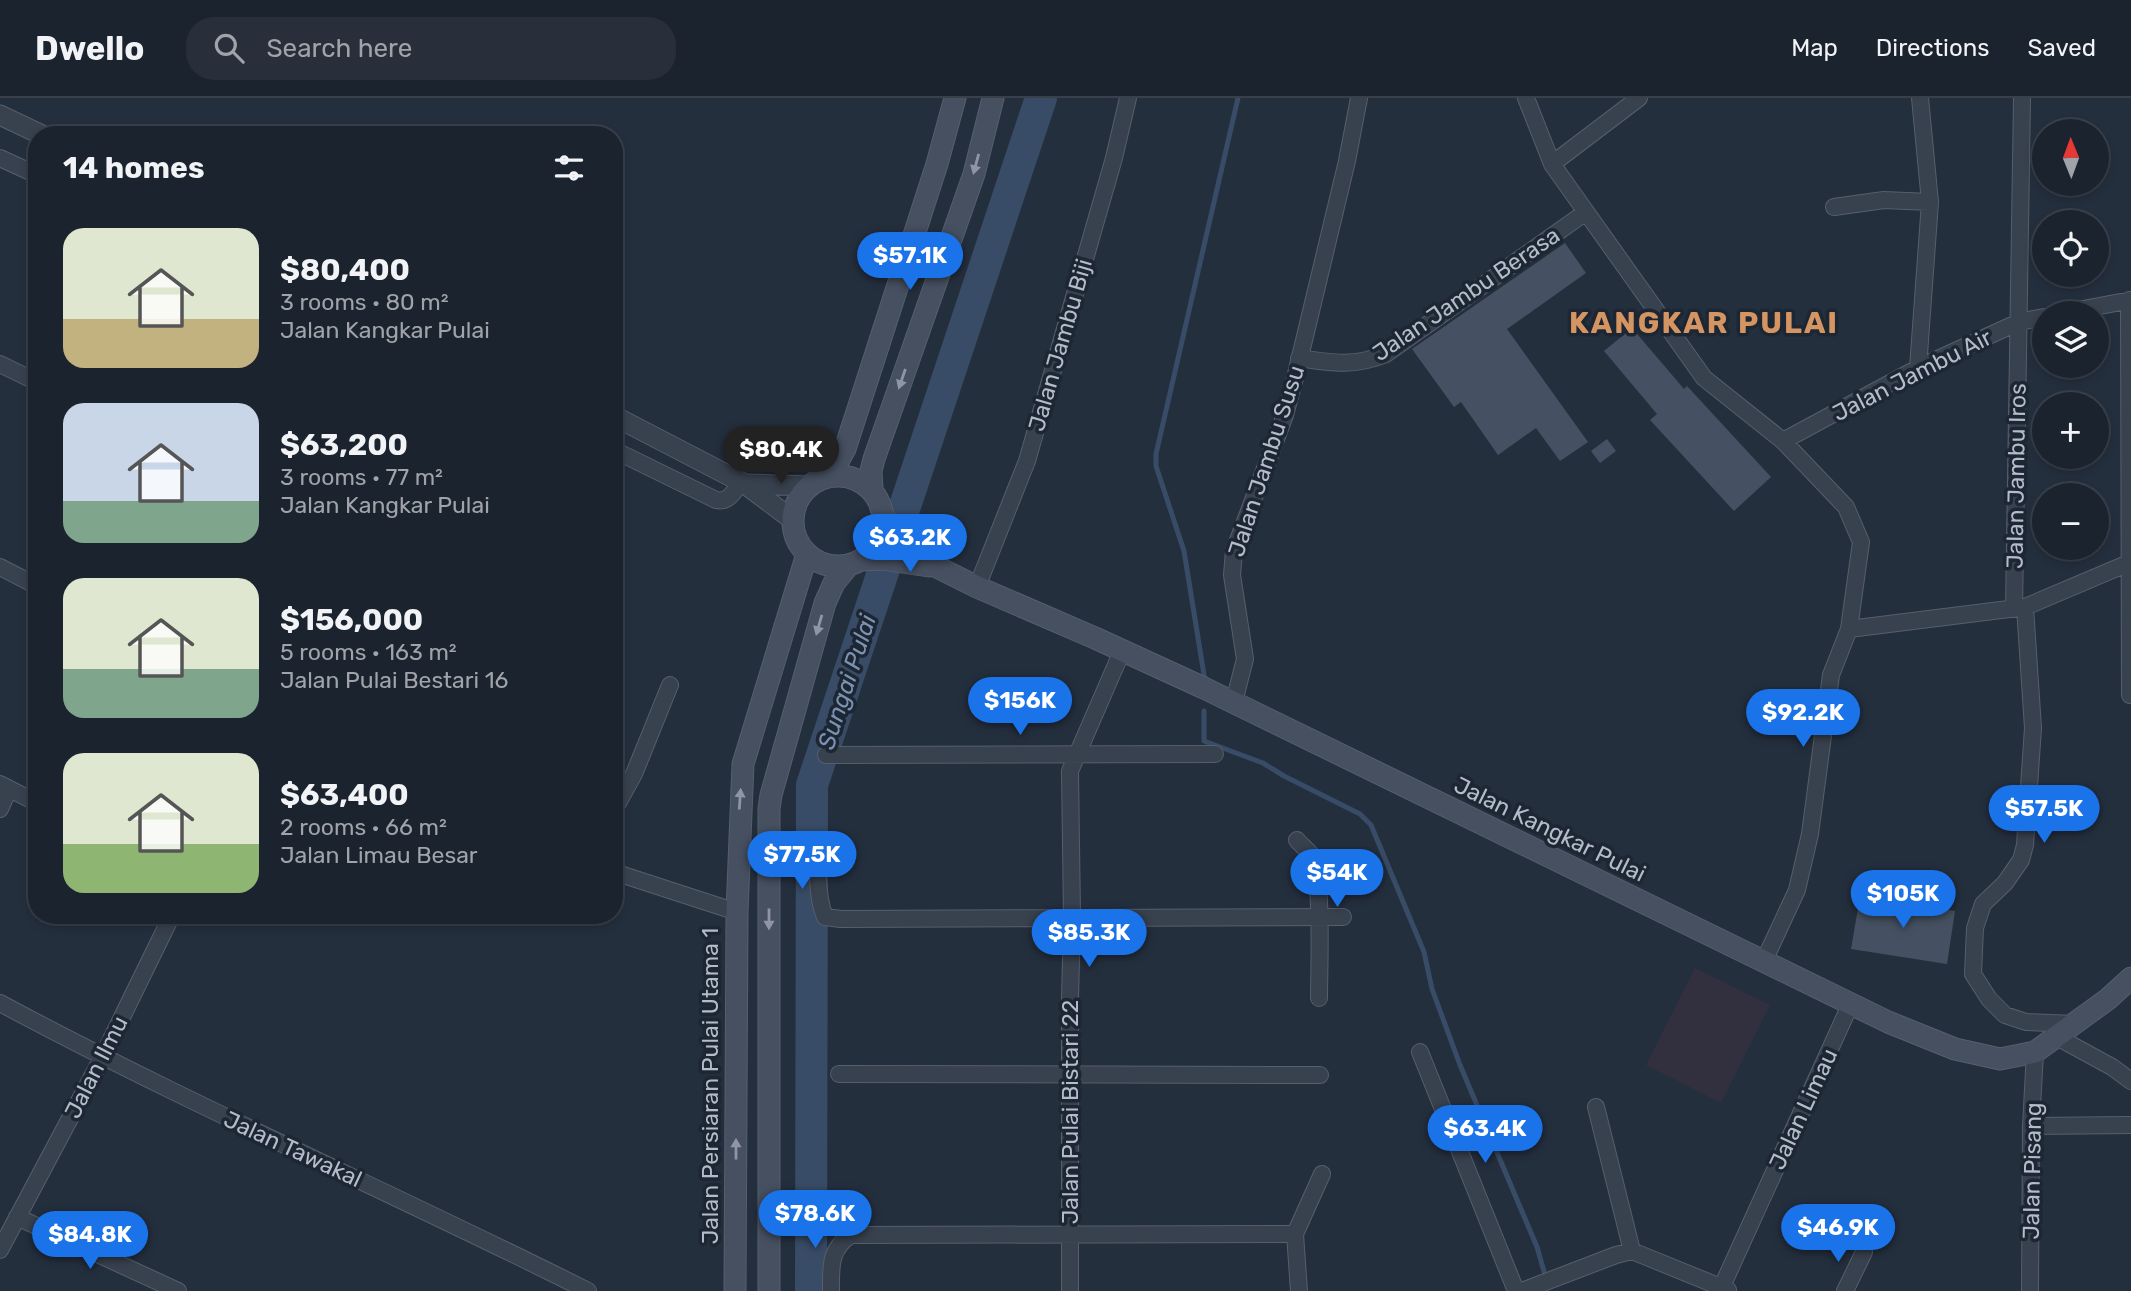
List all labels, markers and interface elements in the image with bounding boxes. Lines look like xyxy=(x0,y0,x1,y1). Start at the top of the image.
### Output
search box xyxy=(186,17,676,80)
text: Dwello xyxy=(35,29,144,68)
icon: search xyxy=(210,29,248,67)
text: Search here xyxy=(266,33,412,64)
text: Map xyxy=(1791,34,1838,62)
text: Directions xyxy=(1876,34,1989,62)
text: Saved xyxy=(2027,34,2096,62)
north arrow xyxy=(2032,119,2109,196)
map controls xyxy=(2032,119,2109,560)
icon: filters xyxy=(550,149,588,187)
text: 14 homes xyxy=(63,150,205,186)
one-way arrow xyxy=(971,154,981,175)
button: locate xyxy=(2032,210,2109,287)
street label: Jalan Jambu Berasa xyxy=(1367,221,1565,367)
pin: $57.1K xyxy=(853,232,967,292)
text: $57.1K xyxy=(873,241,947,269)
text: $80,400 xyxy=(280,252,410,288)
street label: Jalan Jambu Biji xyxy=(1022,255,1098,435)
icon: home xyxy=(119,256,203,340)
text: 3 rooms · 80 m² xyxy=(280,288,449,316)
button: layers xyxy=(2032,301,2109,378)
district label: KANGKAR PULAI xyxy=(1569,305,1839,341)
text: Jalan Kangkar Pulai xyxy=(280,316,490,344)
street label: Jalan Jambu Air xyxy=(1828,323,1997,427)
street label: Jalan Jambu Susu xyxy=(1222,362,1310,560)
one-way arrow xyxy=(896,369,907,390)
street label: Jalan Jambu Iros xyxy=(2000,383,2032,569)
button: + xyxy=(2032,392,2109,469)
pin: $80.4K xyxy=(724,426,838,486)
text: $63,200 xyxy=(280,427,408,463)
icon: home xyxy=(119,431,203,515)
text: $80.4K xyxy=(739,435,823,463)
text: 3 rooms · 77 m² xyxy=(280,463,443,491)
button: − xyxy=(2032,483,2109,560)
text: Jalan Kangkar Pulai xyxy=(280,491,490,519)
pin: $63.2K xyxy=(853,514,967,574)
text: $63.2K xyxy=(869,523,951,551)
text: $156,000 xyxy=(280,602,423,638)
icon: home xyxy=(119,606,203,690)
water label: Sungai Pulai xyxy=(812,610,882,753)
one-way arrow xyxy=(813,614,824,636)
text: 5 rooms · 163 m² xyxy=(280,638,457,666)
text: Jalan Pulai Bestari 16 xyxy=(280,666,508,694)
pin: $156K xyxy=(971,678,1069,737)
text: $156K xyxy=(984,686,1056,714)
pin: $92.2K xyxy=(1746,690,1860,749)
text: $92.2K xyxy=(1762,698,1844,726)
street label: Jalan Kangkar Pulai xyxy=(1450,770,1650,888)
text: $63,400 xyxy=(280,777,409,813)
icon: home xyxy=(119,781,203,865)
pin: $57.5K xyxy=(1987,786,2101,845)
one-way arrow xyxy=(735,788,746,810)
text: $57.5K xyxy=(2005,794,2083,822)
text: 2 rooms · 66 m² xyxy=(280,813,447,841)
pin: $77.5K xyxy=(745,832,859,891)
text: $77.5K xyxy=(763,840,841,868)
text: Jalan Limau Besar xyxy=(280,841,478,869)
pin: $54K xyxy=(1296,850,1378,909)
text: $54K xyxy=(1306,858,1368,886)
pin: $105K xyxy=(1854,870,1952,930)
text: $105K xyxy=(1867,879,1939,907)
one-way arrow xyxy=(763,908,775,930)
pin: $85.3K xyxy=(1032,910,1146,969)
text: $85.3K xyxy=(1048,918,1130,946)
street label: Jalan Persiaran Pulai Utama 1 xyxy=(696,928,724,1244)
street label: Jalan Pulai Bistari 22 xyxy=(1056,1000,1084,1224)
street label: Jalan Ilmu xyxy=(58,1011,134,1123)
street label: Jalan Limau xyxy=(1763,1044,1843,1174)
street label: Jalan Pisang xyxy=(2017,1102,2047,1240)
street label: Jalan Tawakal xyxy=(220,1105,366,1193)
pin: $63.4K xyxy=(1428,1105,1542,1165)
text: $63.4K xyxy=(1444,1114,1526,1142)
one-way arrow xyxy=(730,1138,742,1160)
pin: $78.6K xyxy=(758,1190,872,1250)
text: $78.6K xyxy=(775,1199,855,1227)
pin: $46.9K xyxy=(1781,1204,1895,1264)
pin: $84.8K xyxy=(33,1212,147,1271)
text: $46.9K xyxy=(1797,1213,1879,1241)
text: $84.8K xyxy=(48,1220,132,1248)

